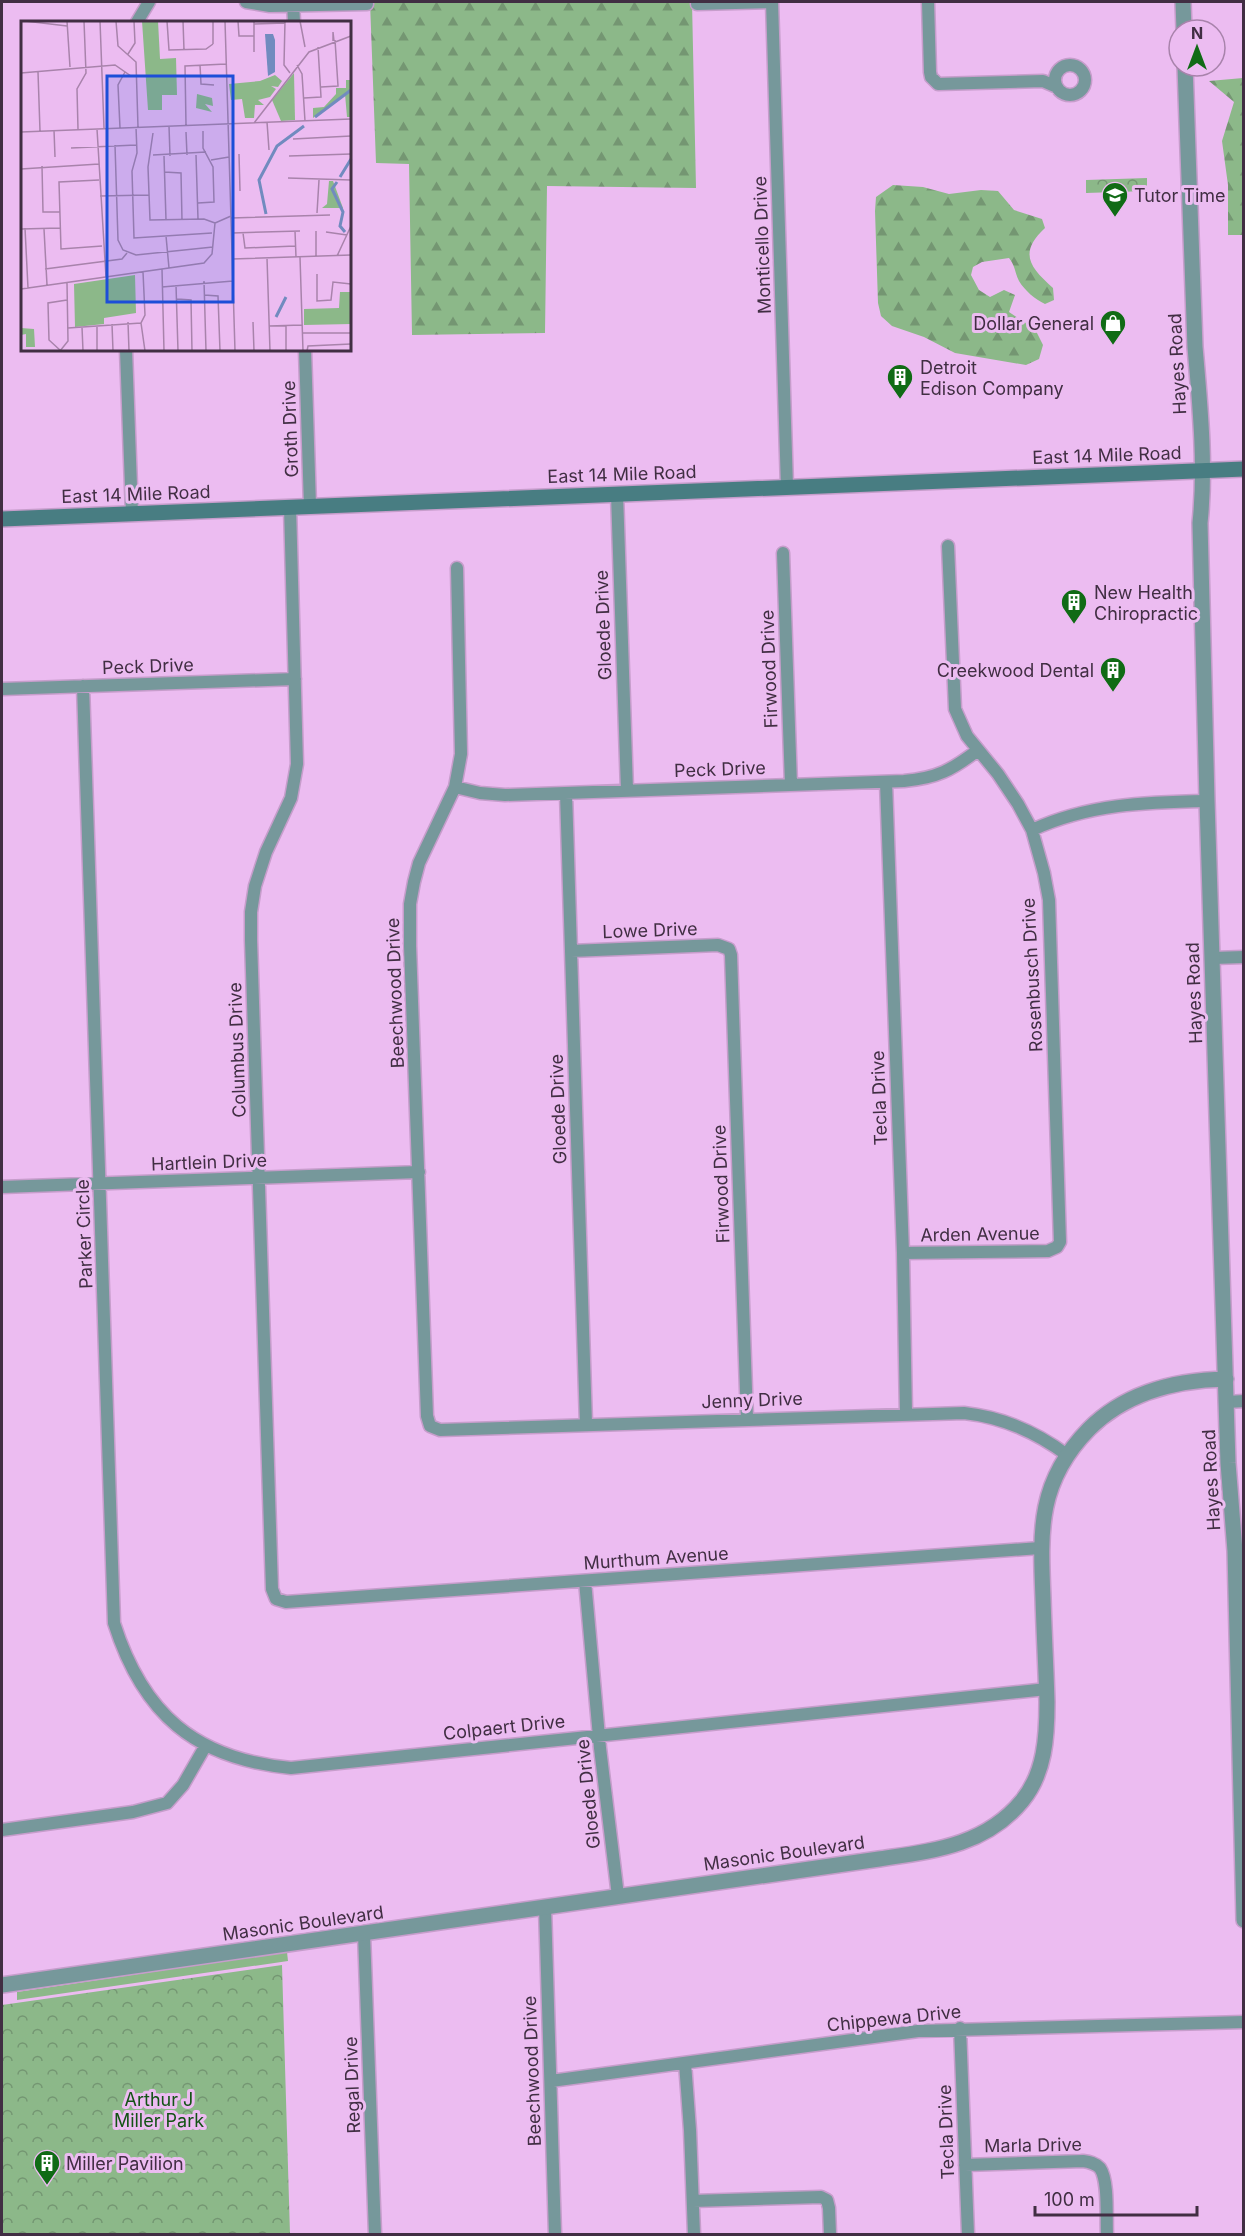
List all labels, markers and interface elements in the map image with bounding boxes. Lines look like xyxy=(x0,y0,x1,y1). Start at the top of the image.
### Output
north arrow xyxy=(1167,18,1227,78)
inset map xyxy=(21,21,351,351)
text: N xyxy=(1191,23,1203,43)
street label: Monticello Drive xyxy=(749,176,775,314)
school or university icon: Tutor Time xyxy=(1100,180,1130,218)
place label: Tutor Time xyxy=(1134,185,1226,206)
shop icon: Dollar General xyxy=(1098,308,1128,346)
place label: Dollar General xyxy=(973,313,1094,334)
street label: Hayes Road xyxy=(1164,313,1190,415)
place label: Detroit Edison Company xyxy=(920,357,1064,399)
building icon: Detroit Edison Company xyxy=(885,362,915,400)
street label: Groth Drive xyxy=(278,380,302,478)
street label: East 14 Mile Road xyxy=(1032,442,1182,468)
street label: East 14 Mile Road xyxy=(547,461,697,487)
street label: East 14 Mile Road xyxy=(61,481,211,507)
street label: Gloede Drive xyxy=(591,570,615,680)
place label: New Health Chiropractic xyxy=(1094,582,1198,624)
building icon: New Health Chiropractic xyxy=(1059,587,1089,625)
street label: Firwood Drive xyxy=(756,609,782,729)
street label: Peck Drive xyxy=(102,654,194,678)
building icon: Creekwood Dental xyxy=(1098,655,1128,693)
place label: Creekwood Dental xyxy=(937,660,1094,681)
street label: Peck Drive xyxy=(674,757,766,781)
street label: Rosenbusch Drive xyxy=(1017,897,1047,1053)
street label: Beechwood Drive xyxy=(382,917,408,1069)
street label: Lowe Drive xyxy=(602,918,698,942)
street label: Hayes Road xyxy=(1182,942,1206,1044)
street label: Columbus Drive xyxy=(224,982,250,1118)
street label: Tecla Drive xyxy=(867,1050,891,1146)
street label: Gloede Drive xyxy=(546,1054,570,1164)
street label: Firwood Drive xyxy=(708,1124,734,1244)
street label: Hartlein Drive xyxy=(151,1149,267,1175)
street label: Parker Circle xyxy=(72,1179,96,1289)
street label: Arden Avenue xyxy=(920,1222,1040,1246)
street label: Jenny Drive xyxy=(701,1388,803,1412)
street label: Hayes Road xyxy=(1198,1429,1224,1531)
street label: Murthum Avenue xyxy=(583,1542,729,1574)
street label: Colpaert Drive xyxy=(442,1710,566,1744)
street label: Gloede Drive xyxy=(572,1738,604,1850)
street label: Masonic Boulevard xyxy=(702,1831,866,1875)
street label: Masonic Boulevard xyxy=(221,1901,385,1945)
street label: Beechwood Drive xyxy=(519,1995,545,2147)
street label: Chippewa Drive xyxy=(826,2001,962,2035)
street label: Regal Drive xyxy=(340,2036,364,2134)
street label: Tecla Drive xyxy=(934,2084,958,2180)
park label: Arthur J Miller Park xyxy=(114,2089,204,2131)
street label: Marla Drive xyxy=(984,2134,1082,2156)
building icon: Miller Pavilion xyxy=(32,2148,62,2186)
place label: Miller Pavilion xyxy=(66,2153,184,2174)
scale bar xyxy=(1035,2179,1197,2217)
text: 100 m xyxy=(1044,2189,1095,2210)

